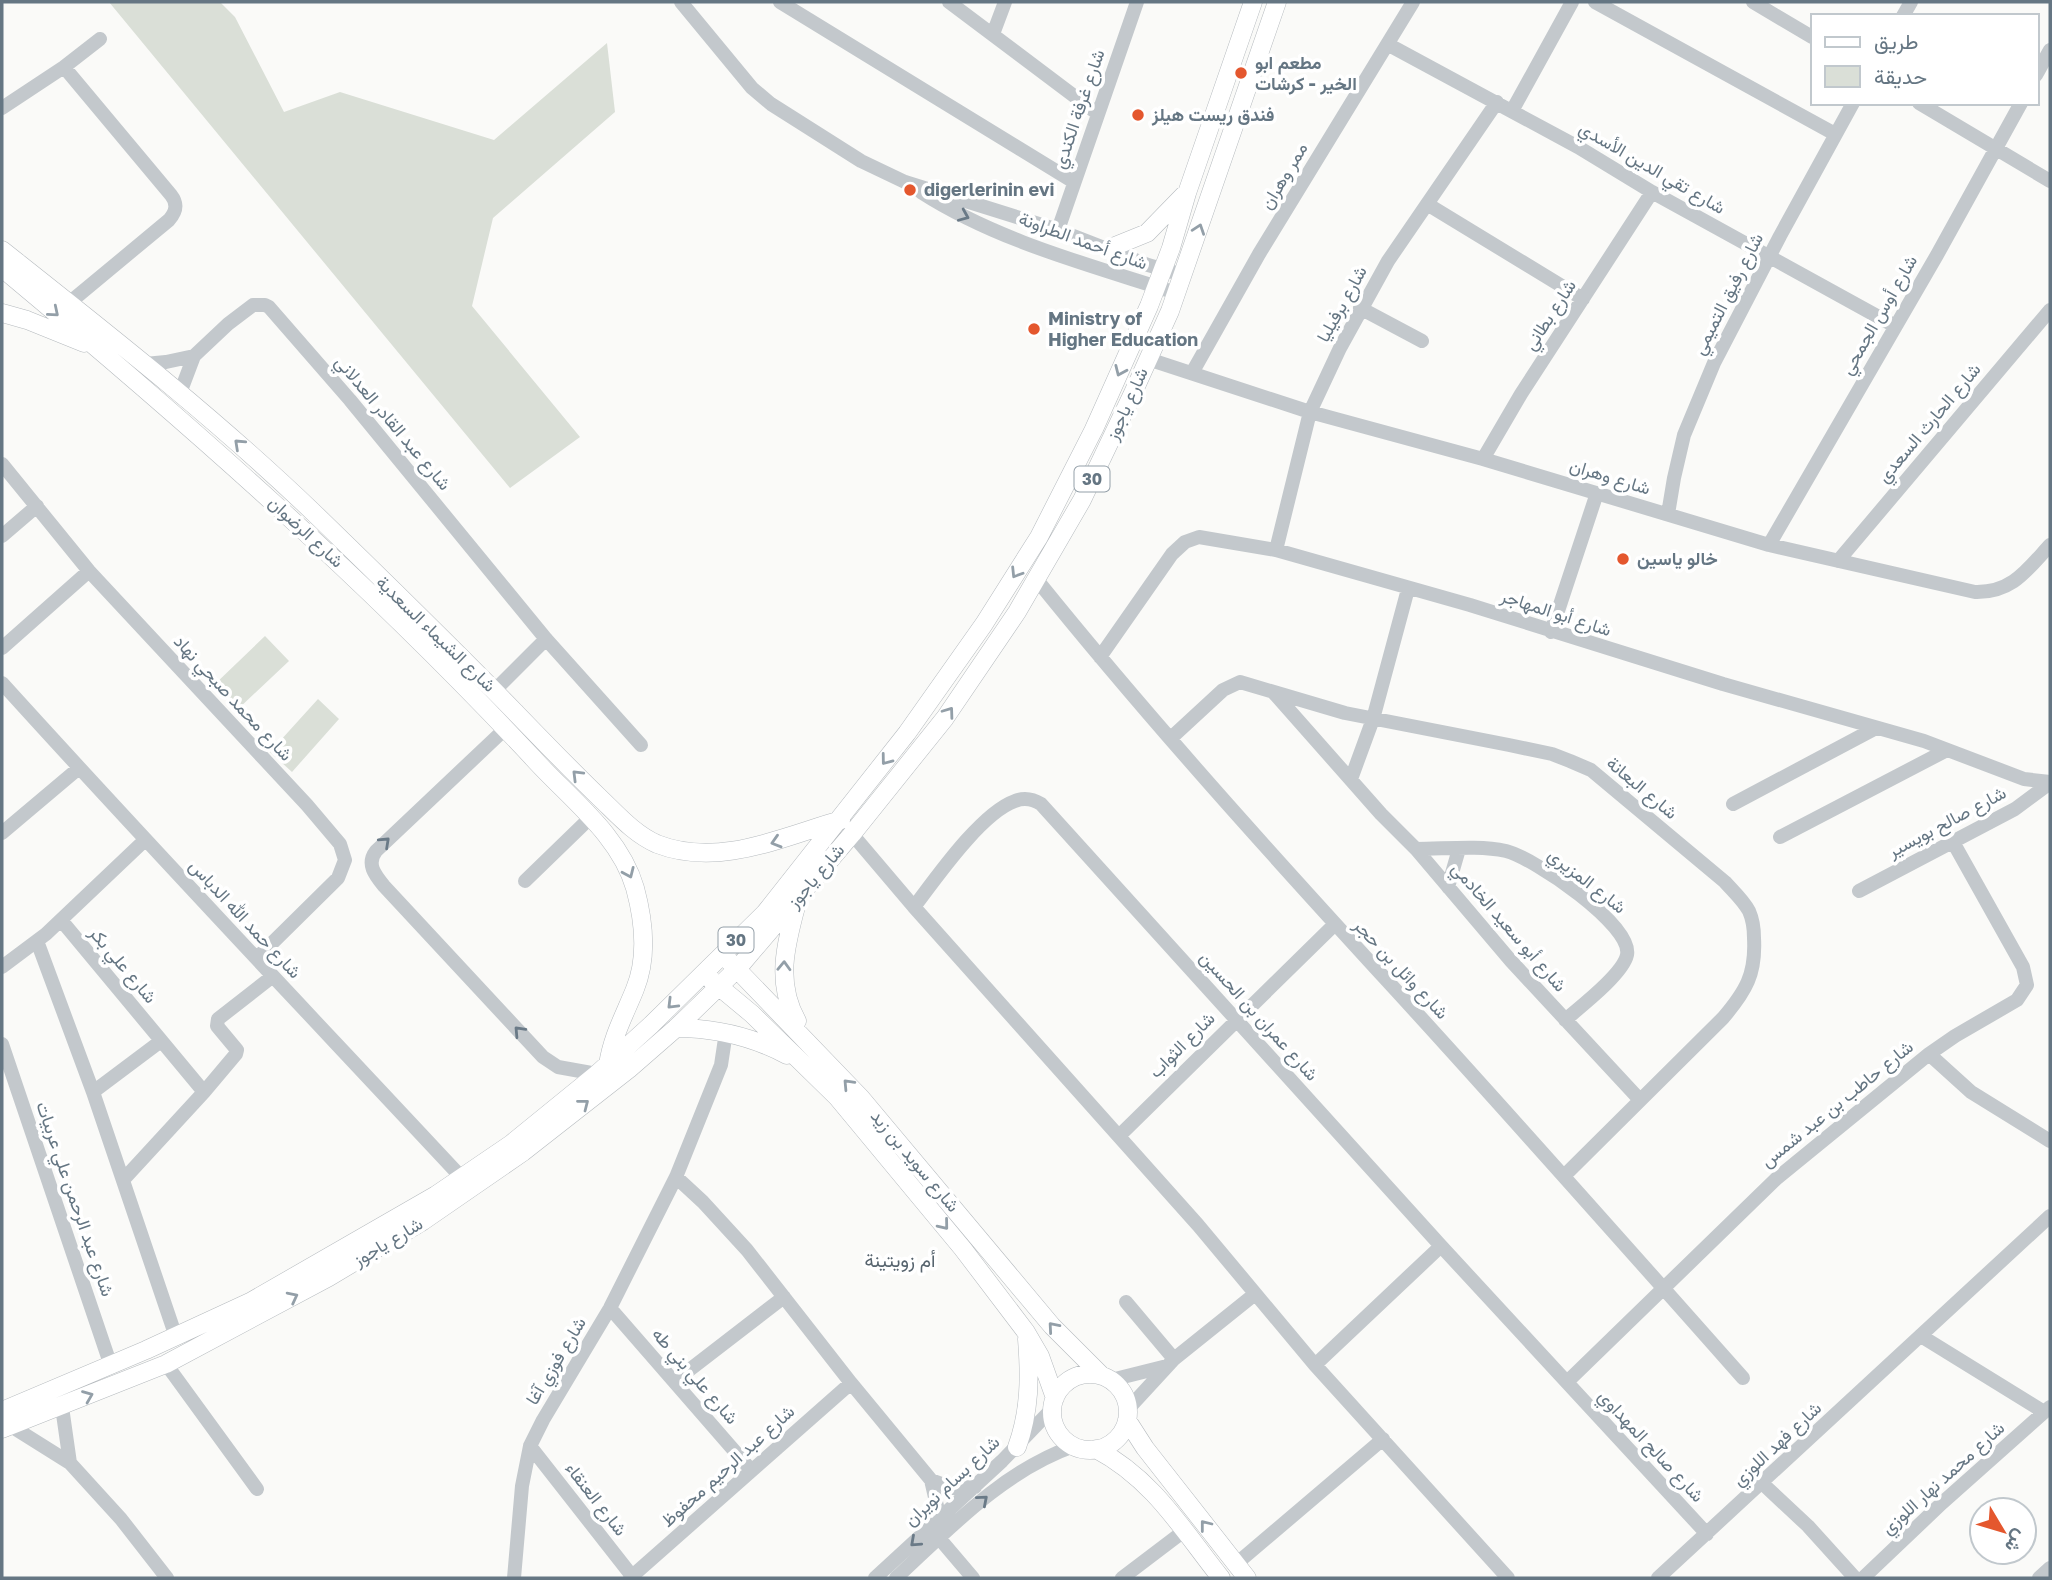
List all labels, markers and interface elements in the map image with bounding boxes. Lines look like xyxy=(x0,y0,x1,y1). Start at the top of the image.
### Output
legend xyxy=(1811,14,2038,105)
text: طريق xyxy=(1874,28,1919,55)
street label: شارع غرفة الكندي xyxy=(1047,46,1113,173)
place label: مطعم ابو الخير - كرشات xyxy=(1255,51,1357,95)
text: حديقة xyxy=(1874,63,1927,89)
marker: مطعم ابو الخير - كرشات xyxy=(1233,65,1249,81)
place label: فندق ريست هيلز xyxy=(1151,103,1275,126)
marker: فندق ريست هيلز xyxy=(1130,107,1146,123)
street label: شارع تقي الدين الأسدي xyxy=(1573,116,1730,222)
street label: ممر وهران xyxy=(1255,138,1312,213)
place label: diğerlerinin evi xyxy=(924,178,1054,200)
marker: diğerlerinin evi xyxy=(902,182,918,198)
street label: شارع أحمد الطراونة xyxy=(1015,207,1151,275)
one-way arrow xyxy=(957,208,969,222)
one-way arrow xyxy=(1191,223,1205,235)
street label: شارع رفيق التميمي xyxy=(1687,229,1772,360)
street label: شارع أوس الجمحي xyxy=(1835,251,1926,381)
street label: شارع برفيليا xyxy=(1311,262,1373,346)
street label: شارع بطاني xyxy=(1518,275,1584,357)
one-way arrow xyxy=(46,304,59,316)
place label: Ministry of Higher Education xyxy=(1048,307,1198,350)
marker: Ministry of Higher Education xyxy=(1026,321,1042,337)
street label: شارع عبد القادر العدلاني xyxy=(327,351,457,497)
street label: شارع الحارث السعدي xyxy=(1872,358,1988,490)
street label: شارع ياجوز xyxy=(1100,364,1154,445)
one-way arrow xyxy=(1114,364,1128,376)
one-way arrow xyxy=(234,440,247,453)
street label: شارع وهران xyxy=(1567,453,1653,501)
road number: 30 xyxy=(1074,466,1110,492)
street label: شارع الرضوان xyxy=(263,491,349,573)
place label: خالو ياسين xyxy=(1637,547,1718,570)
marker: خالو ياسين xyxy=(1615,551,1631,567)
one-way arrow xyxy=(1012,566,1025,579)
street label: شارع الشيماء السعدية xyxy=(371,570,501,698)
street label: شارع أبو المهاجر xyxy=(1497,584,1614,642)
street label: شارع محمد صبحي نهاد xyxy=(166,630,298,768)
one-way arrow xyxy=(941,707,953,720)
street label: شارع البعانة xyxy=(1601,751,1683,825)
one-way arrow xyxy=(882,752,895,764)
one-way arrow xyxy=(572,770,585,783)
street label: شارع صالح بويسير xyxy=(1883,781,2010,864)
one-way arrow xyxy=(770,833,782,848)
one-way arrow xyxy=(377,838,390,850)
street label: شارع ياجوز xyxy=(781,839,850,914)
street label: شارع المزيري xyxy=(1541,843,1631,922)
street label: شارع حمد الله الدباس xyxy=(184,854,306,984)
street label: شارع أبو سعيد الخادمي xyxy=(1444,857,1572,999)
one-way arrow xyxy=(621,866,635,878)
street label: شارع وائل بن حجر xyxy=(1348,913,1454,1024)
street label: شارع علي بكر xyxy=(81,921,162,1010)
road number: 30 xyxy=(718,928,754,952)
street label: شارع عمران بن الحسين xyxy=(1194,946,1324,1086)
one-way arrow xyxy=(776,960,792,971)
one-way arrow xyxy=(668,995,681,1008)
street label: شارع الثواب xyxy=(1144,1007,1220,1083)
one-way arrow xyxy=(515,1026,528,1039)
street label: شارع حاطب بن عبد شمس xyxy=(1756,1035,1918,1173)
one-way arrow xyxy=(844,1079,857,1092)
street label: شارع عبد الرحمن علي عربيات xyxy=(28,1098,120,1301)
one-way arrow xyxy=(577,1100,589,1113)
street label: شارع سويد بن زيد xyxy=(865,1105,965,1217)
street label: شارع ياجوز xyxy=(348,1212,427,1273)
one-way arrow xyxy=(936,1217,948,1230)
district label: أم زويتينة xyxy=(865,1248,936,1273)
one-way arrow xyxy=(286,1291,298,1305)
street label: شارع فوزي آغا xyxy=(520,1313,594,1411)
one-way arrow xyxy=(1049,1322,1061,1335)
street label: شارع علي بني طه xyxy=(644,1323,744,1431)
street label: شارع صالح المهداوي xyxy=(1590,1385,1709,1509)
one-way arrow xyxy=(82,1391,94,1405)
street label: شارع فهد اللوزي xyxy=(1727,1396,1829,1494)
street label: شارع عبد الرحيم محفوظ xyxy=(656,1400,800,1532)
street label: شارع محمد نهار اللوزي xyxy=(1876,1416,2012,1542)
street label: شارع بسام نويران xyxy=(899,1430,1005,1532)
street label: شارع العنقاء xyxy=(560,1457,632,1541)
one-way arrow xyxy=(975,1495,988,1508)
north arrow xyxy=(1968,1496,2038,1566)
one-way arrow xyxy=(1200,1520,1213,1532)
text: ش xyxy=(2000,1525,2033,1558)
one-way arrow xyxy=(910,1533,923,1546)

